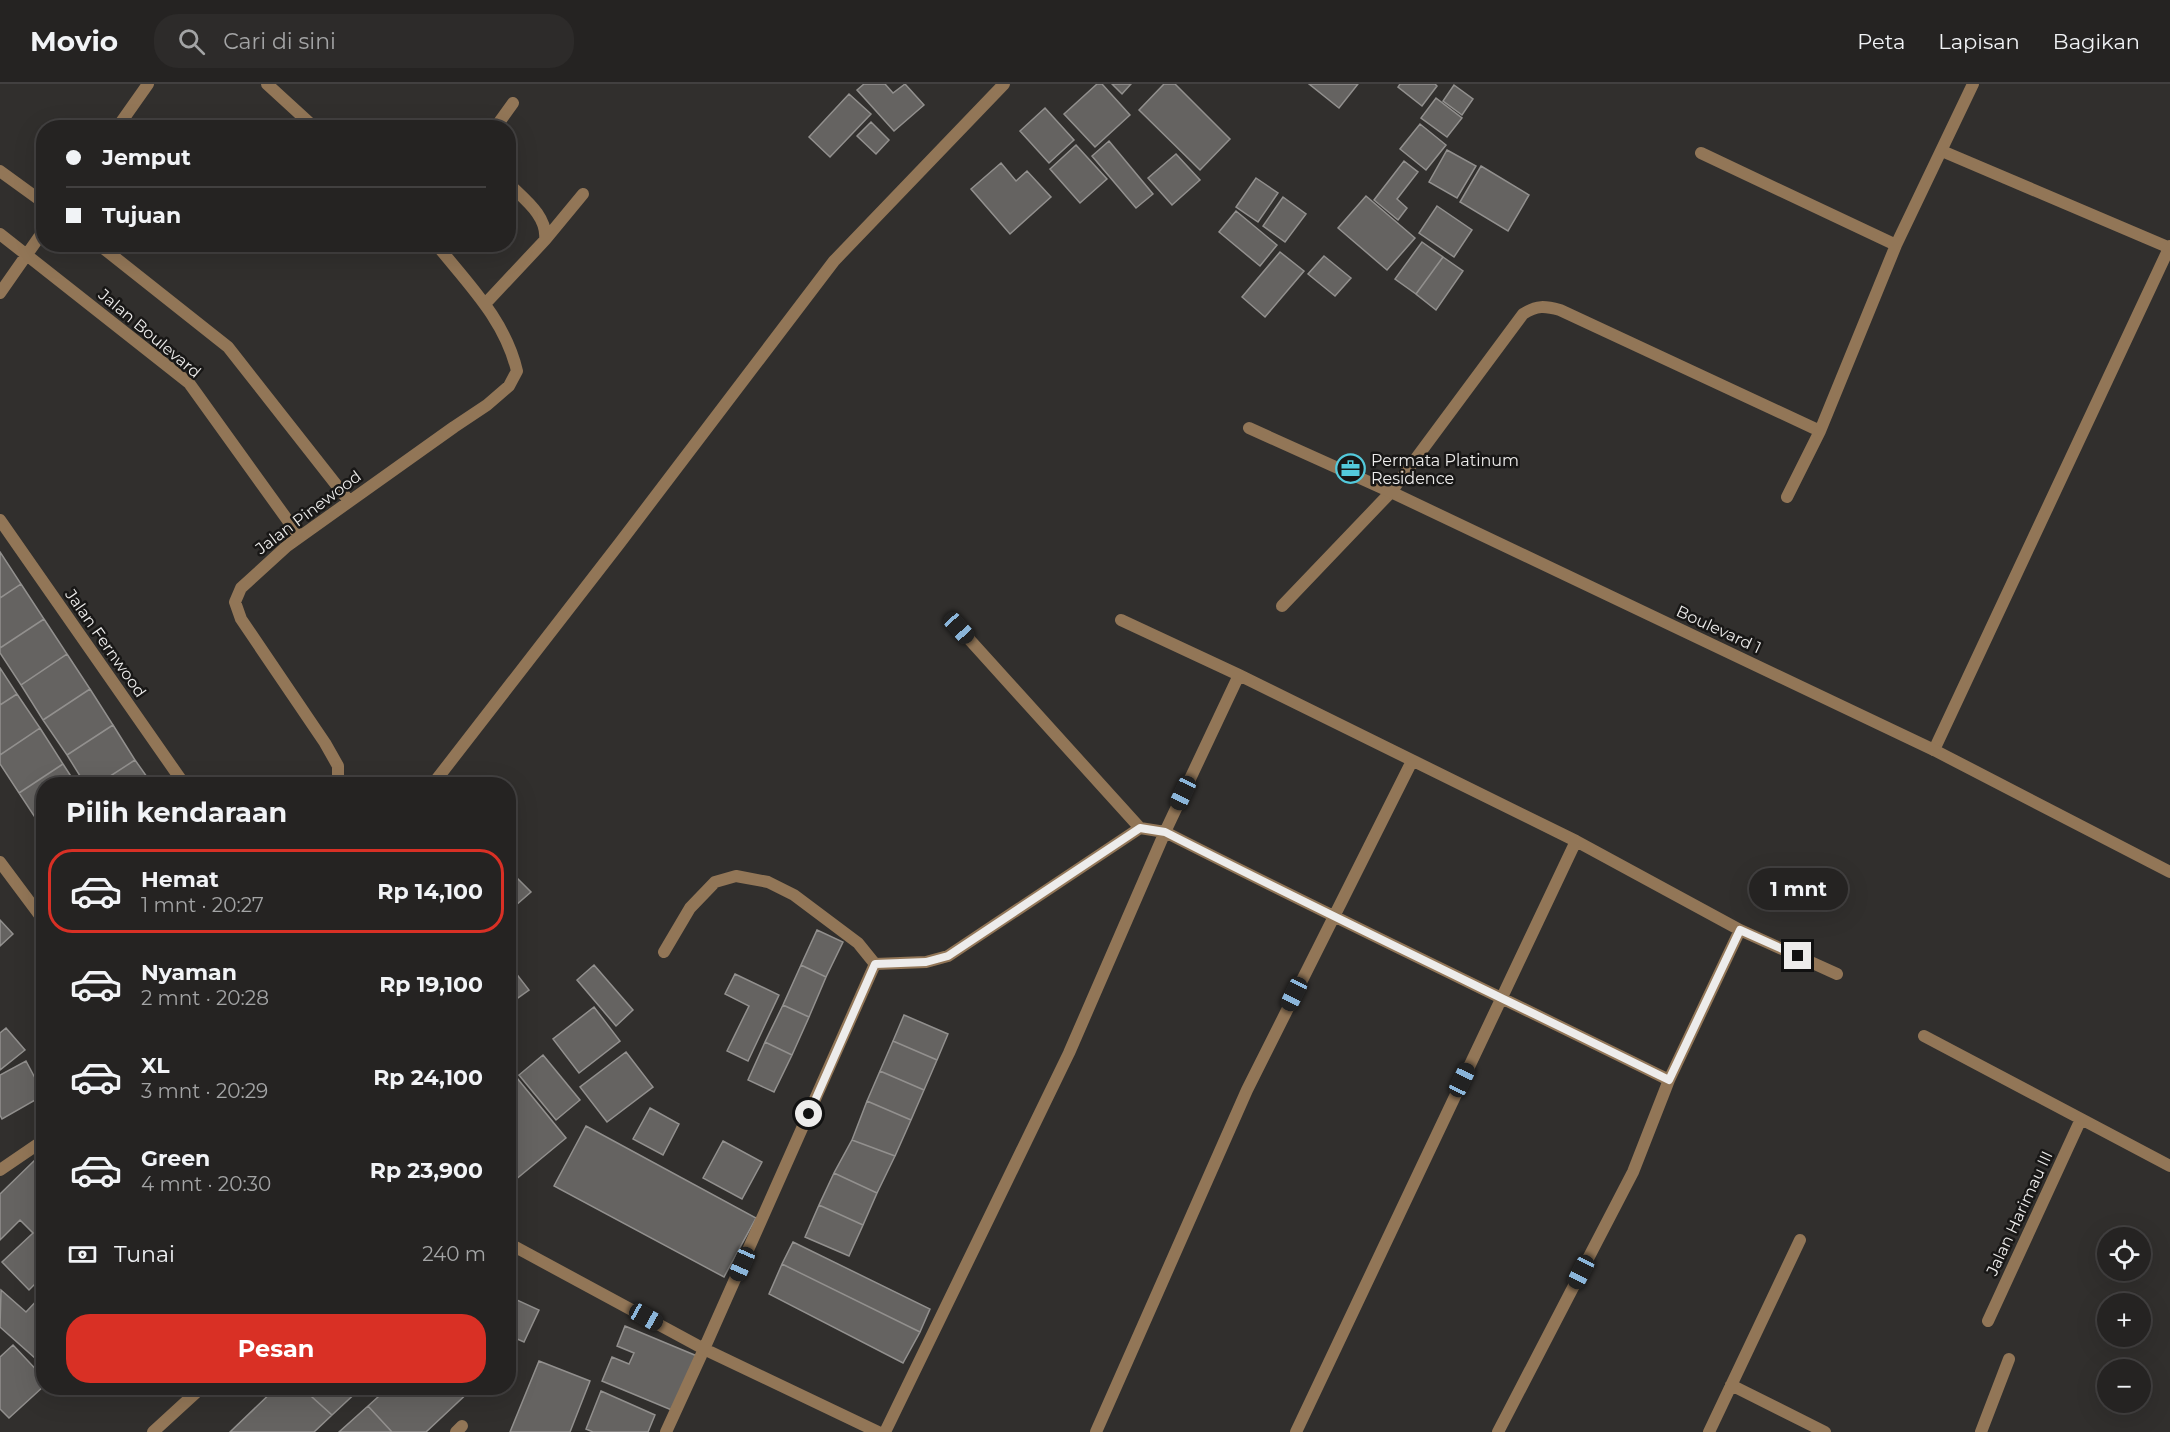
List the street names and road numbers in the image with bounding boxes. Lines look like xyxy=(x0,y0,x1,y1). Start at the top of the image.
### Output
street label: Jalan Boulevard xyxy=(94,284,205,382)
street label: Jalan Pinewood xyxy=(251,467,365,559)
street label: Jalan Fernwood xyxy=(61,585,150,701)
street label: Boulevard 1 xyxy=(1673,602,1764,657)
street label: Jalan Harimau III xyxy=(1982,1148,2057,1279)

